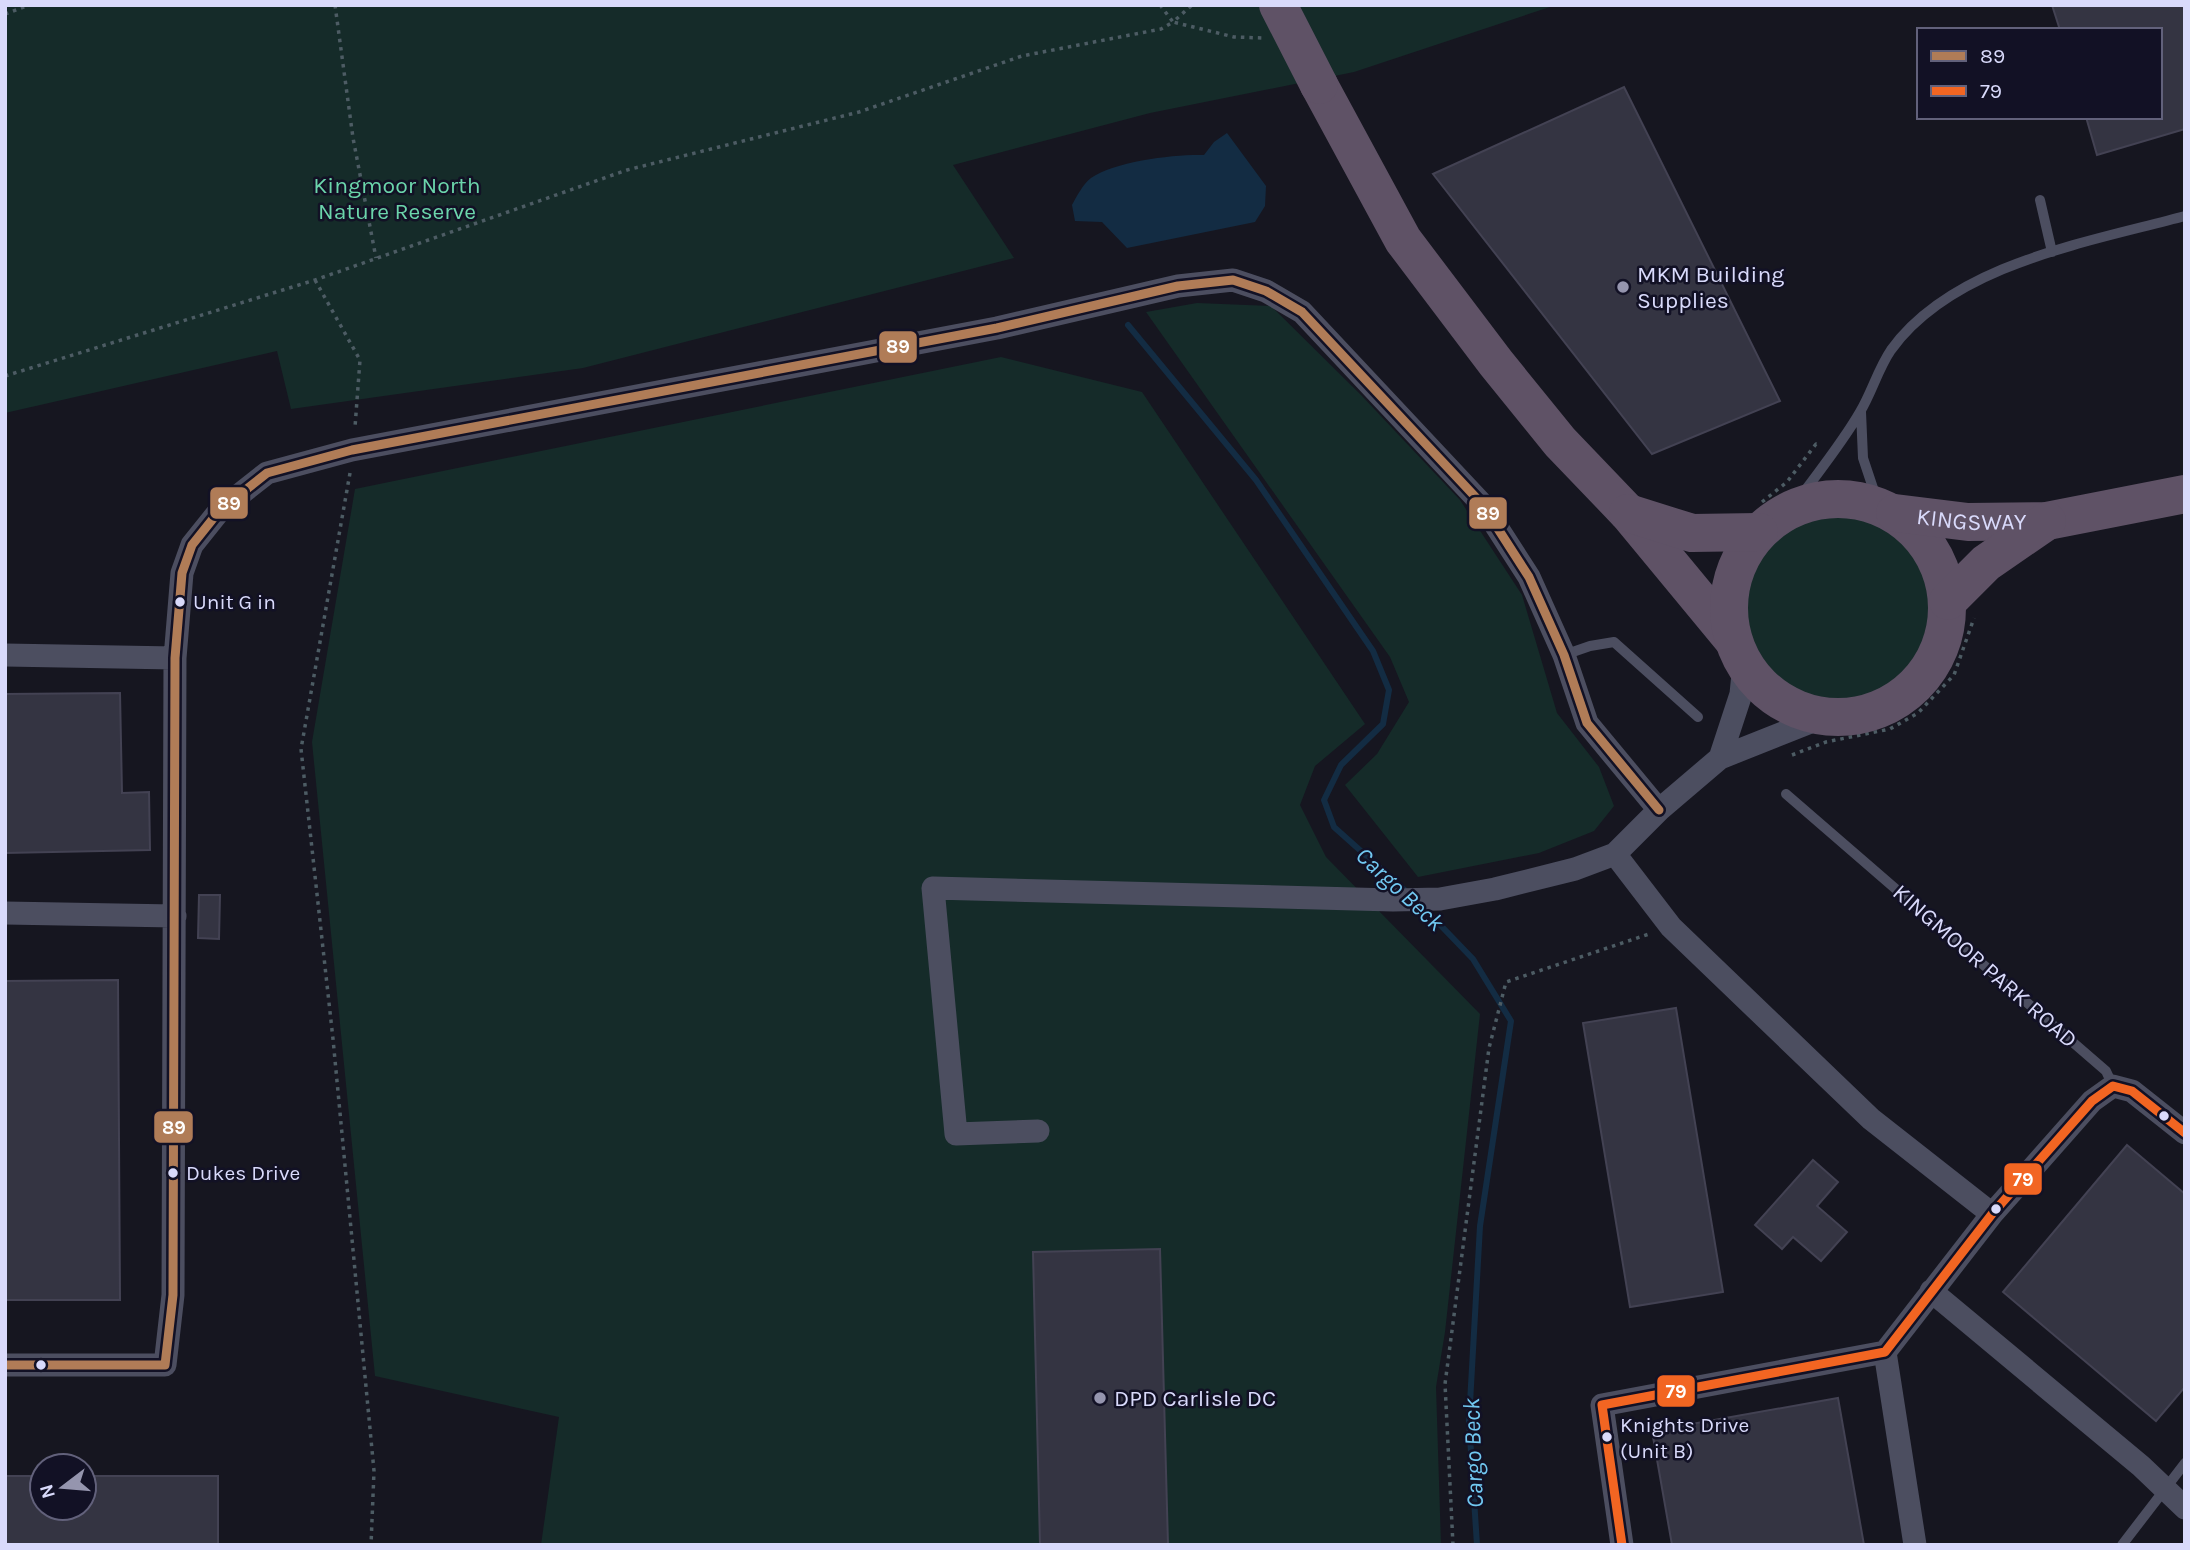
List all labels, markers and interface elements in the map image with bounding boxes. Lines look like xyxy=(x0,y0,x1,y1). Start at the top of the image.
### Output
legend xyxy=(1917,28,2162,119)
text: 89 xyxy=(1980,44,2005,68)
text: 79 xyxy=(1980,79,2002,103)
park label: Kingmoor North Nature Reserve xyxy=(313,172,481,225)
place label: MKM Building Supplies xyxy=(1637,261,1784,314)
marker: MKM Building Supplies xyxy=(1615,279,1631,295)
line badge: 89 xyxy=(878,330,918,364)
text: 89 xyxy=(886,336,910,358)
line badge: 89 xyxy=(209,486,249,520)
text: 89 xyxy=(217,493,241,515)
line badge: 89 xyxy=(1468,496,1508,530)
street label: KINGSWAY xyxy=(1915,502,2027,536)
text: 89 xyxy=(1476,503,1500,525)
place label: Unit G in xyxy=(193,590,276,614)
marker: Unit G in xyxy=(173,595,187,609)
water label: Cargo Beck xyxy=(1350,841,1450,937)
street label: KINGMOOR PARK ROAD xyxy=(1887,879,2083,1053)
unlabelled marker xyxy=(2157,1109,2171,1123)
line badge: 89 xyxy=(153,1110,194,1144)
text: 89 xyxy=(162,1117,186,1139)
place label: Dukes Drive xyxy=(186,1161,300,1185)
line badge: 79 xyxy=(2003,1162,2043,1196)
marker: Dukes Drive xyxy=(166,1166,180,1180)
text: 79 xyxy=(2012,1169,2034,1191)
unlabelled marker xyxy=(1989,1202,2003,1216)
unlabelled marker xyxy=(34,1358,48,1372)
line badge: 79 xyxy=(1656,1374,1696,1408)
text: 79 xyxy=(1665,1381,1687,1403)
place label: DPD Carlisle DC xyxy=(1114,1385,1276,1412)
marker: DPD Carlisle DC xyxy=(1092,1390,1108,1406)
water label: Cargo Beck xyxy=(1457,1397,1489,1509)
place label: Knights Drive (Unit B) xyxy=(1620,1413,1749,1463)
marker: Knights Drive (Unit B) xyxy=(1600,1430,1614,1444)
north arrow xyxy=(28,1452,98,1522)
text: N xyxy=(35,1482,60,1501)

